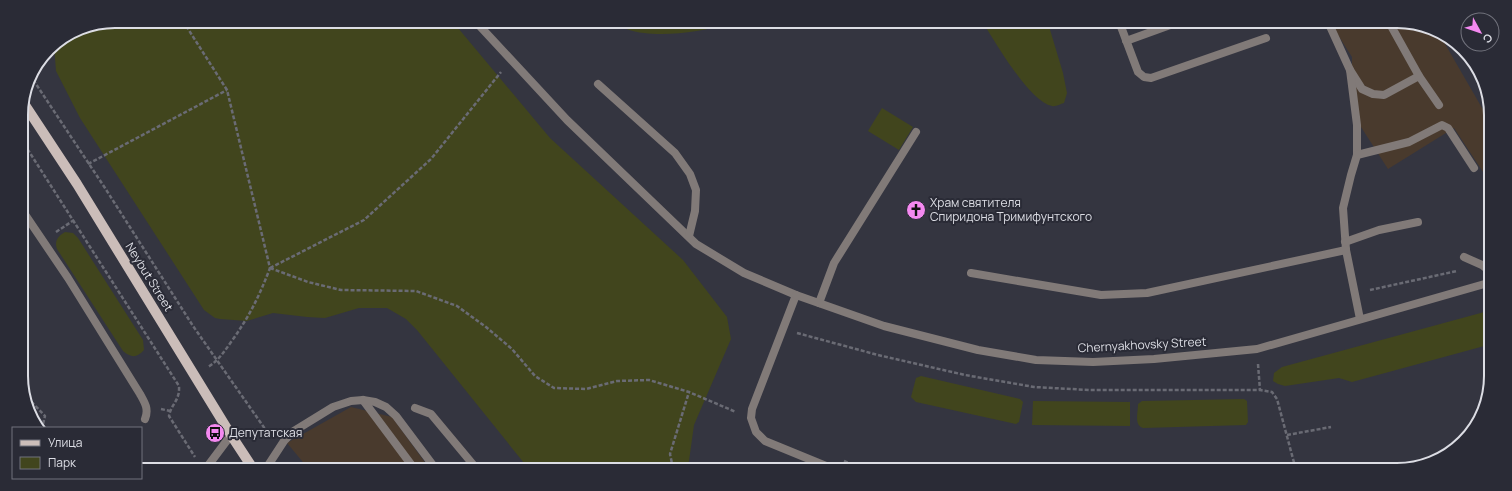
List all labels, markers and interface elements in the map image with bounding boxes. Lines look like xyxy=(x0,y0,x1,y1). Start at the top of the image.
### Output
north arrow xyxy=(1460,12,1500,52)
text: С xyxy=(1480,31,1496,47)
place label: Храм святителя Спиридона Тримифунтского xyxy=(930,194,1092,225)
church icon: Храм святителя Спиридона Тримифунтского xyxy=(905,199,927,221)
street label: Neybut Street xyxy=(122,239,177,315)
street label: Chernyakhovsky Street xyxy=(1077,333,1207,356)
bus stop icon: Депутатская xyxy=(204,422,226,444)
place label: Депутатская xyxy=(229,424,302,441)
legend xyxy=(12,427,142,479)
text: Улица xyxy=(48,434,82,451)
text: Парк xyxy=(48,454,77,471)

